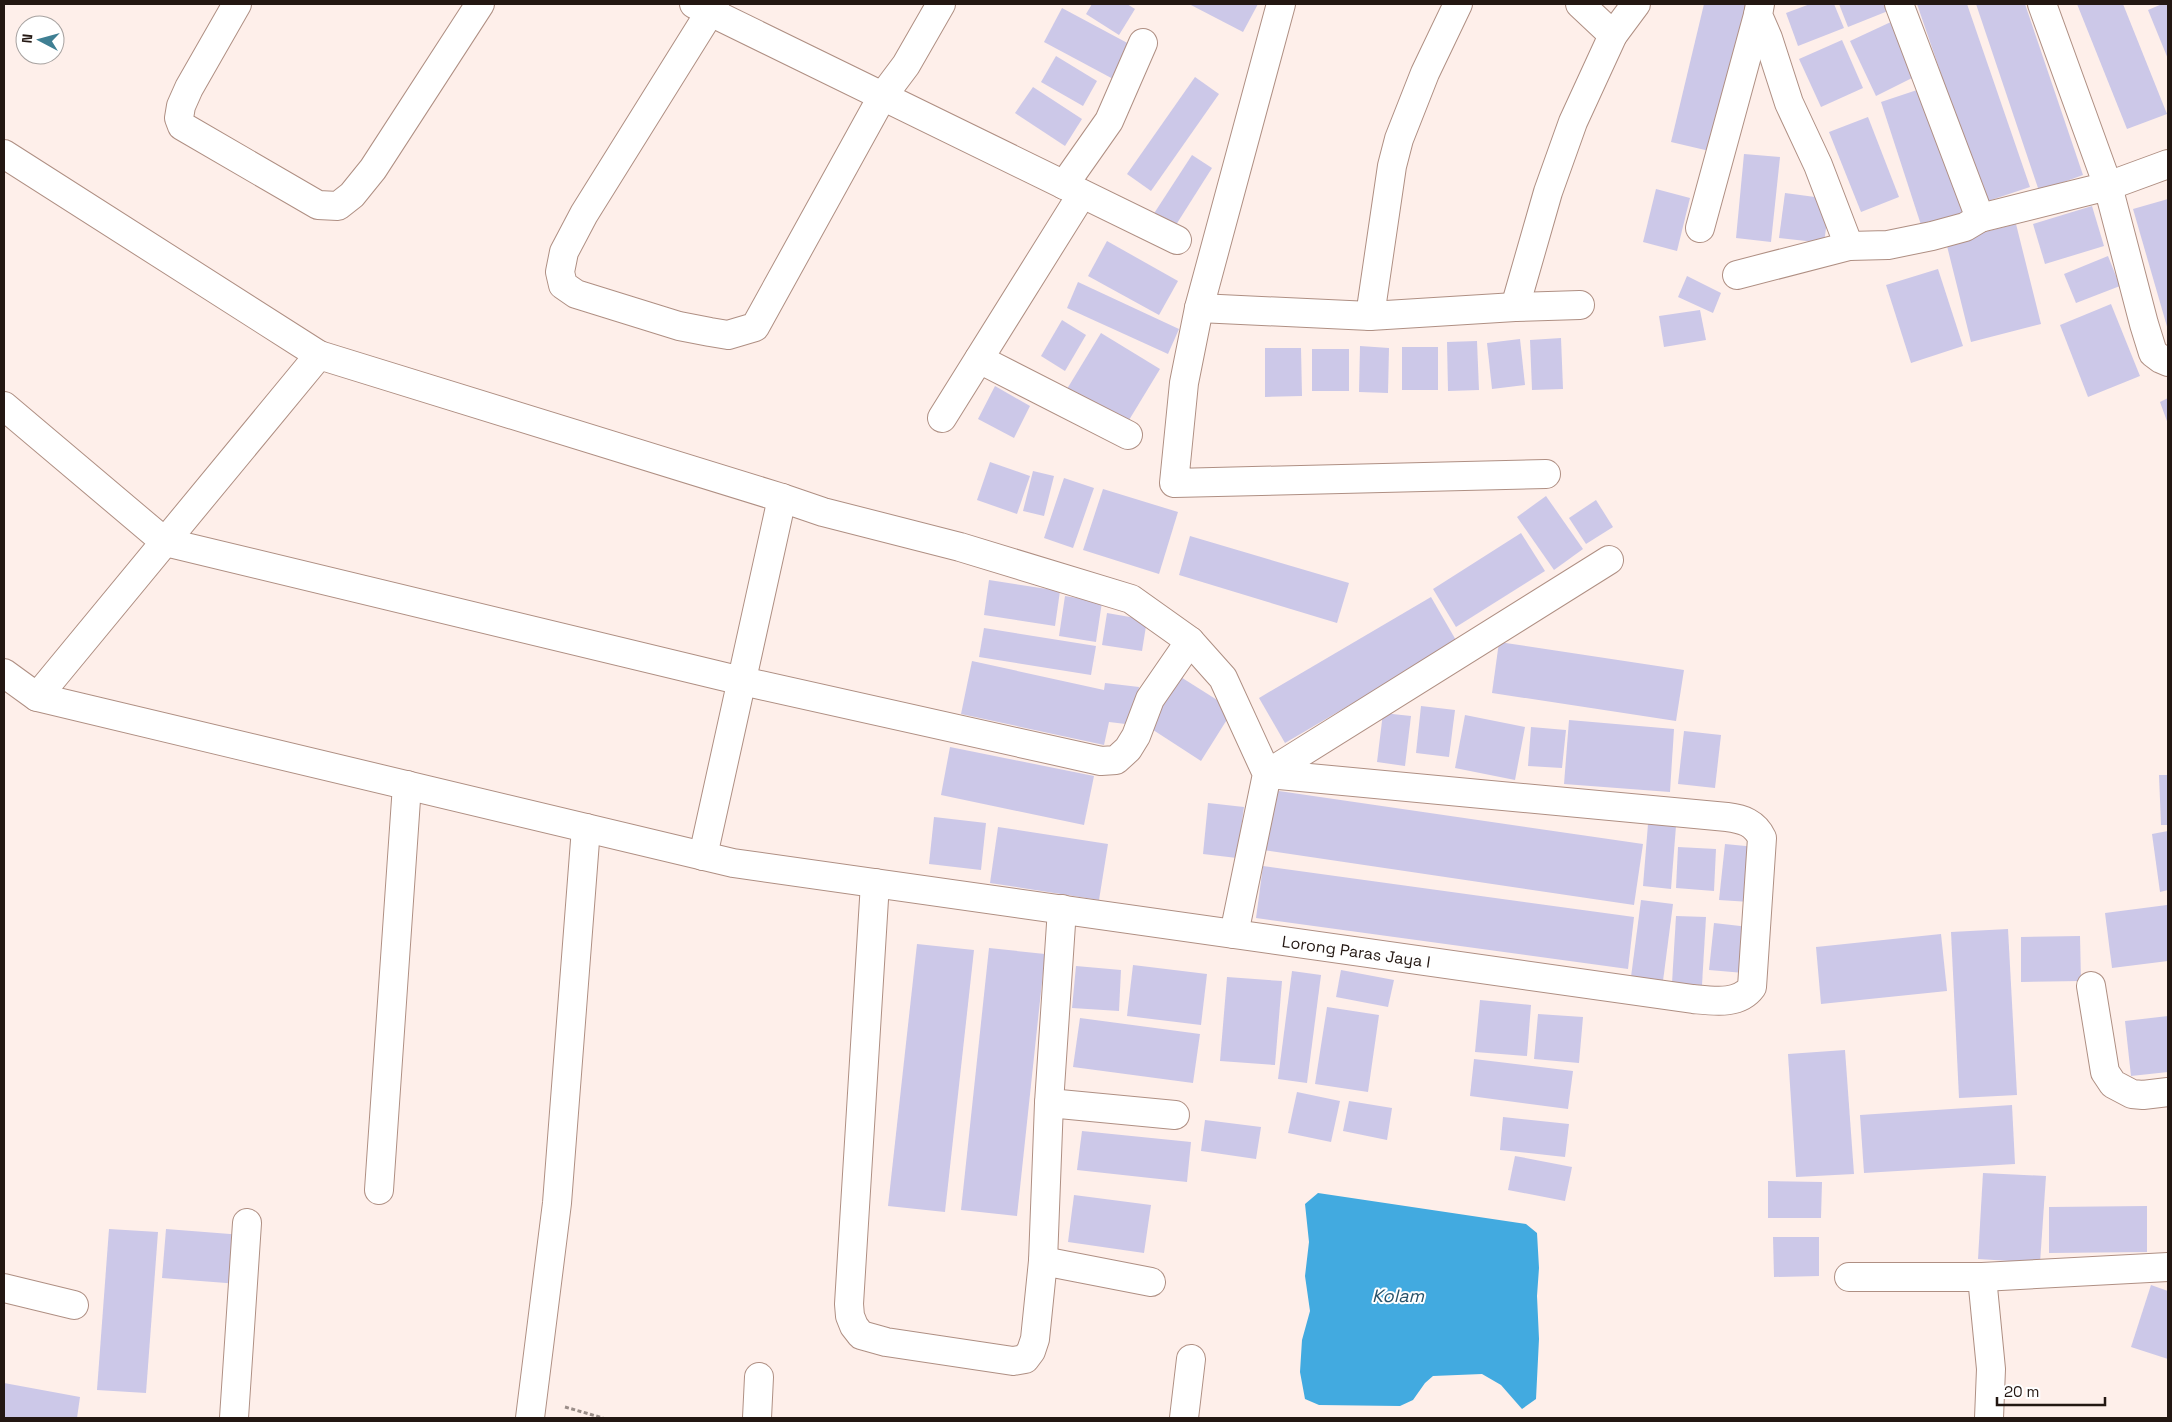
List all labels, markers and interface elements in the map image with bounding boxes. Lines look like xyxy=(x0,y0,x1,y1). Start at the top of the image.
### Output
north arrow xyxy=(15,15,65,65)
text: N xyxy=(18,33,37,44)
street label: Lorong Paras Jaya I xyxy=(1281,930,1432,972)
water label: Kolam xyxy=(1372,1284,1425,1307)
scale bar xyxy=(1997,1374,2104,1406)
text: 20 m xyxy=(2004,1382,2039,1401)

